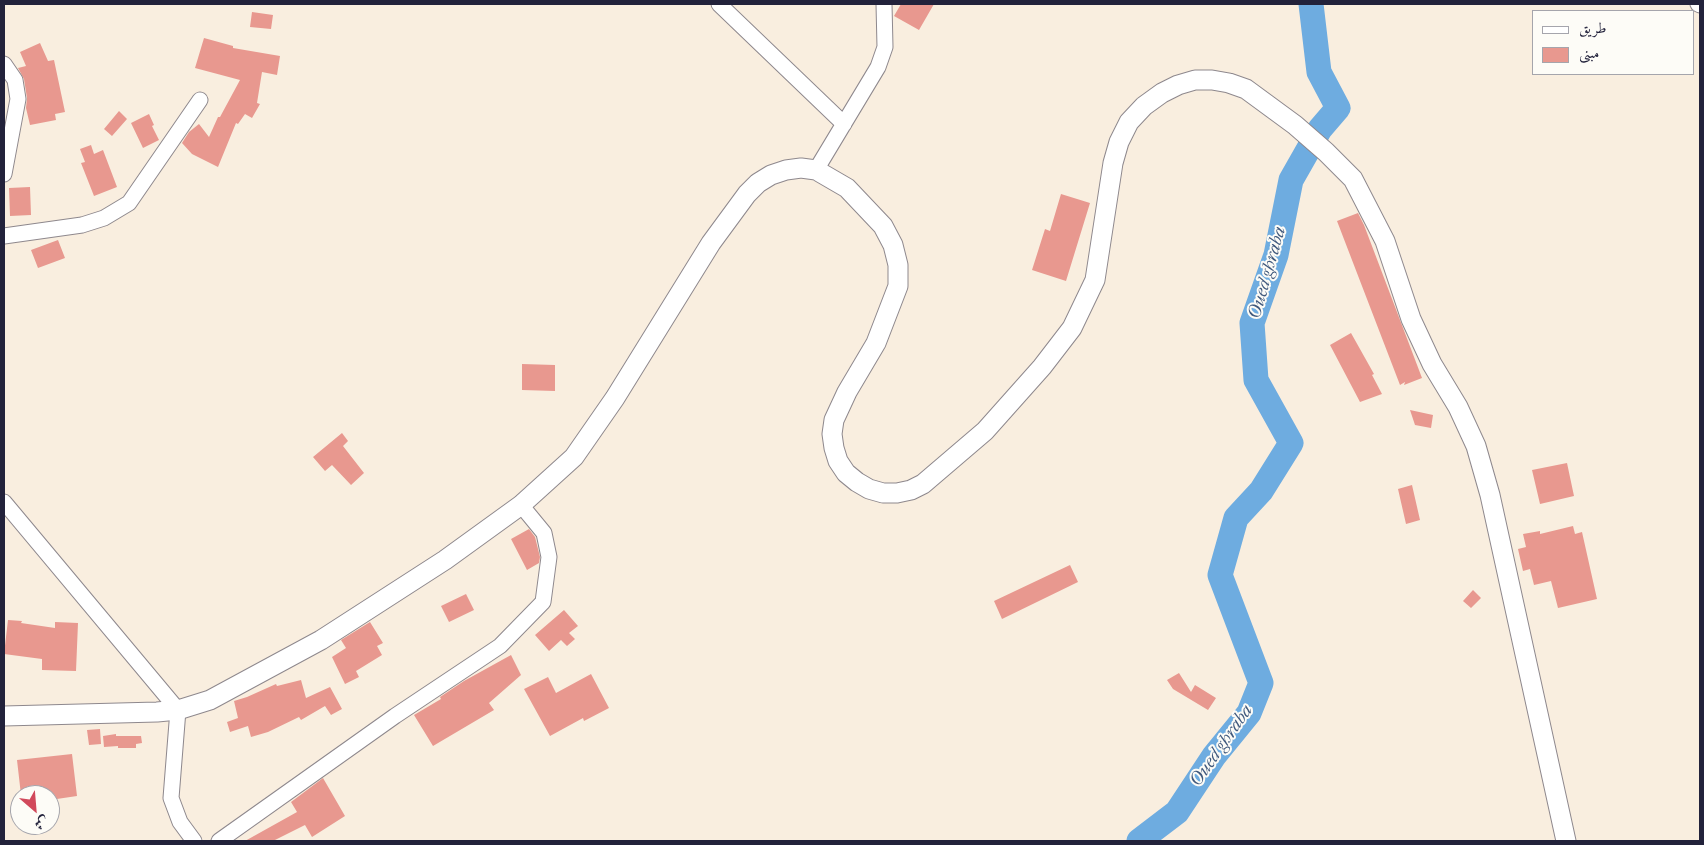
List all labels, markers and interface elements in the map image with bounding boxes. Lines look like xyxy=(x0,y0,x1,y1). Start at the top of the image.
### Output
legend xyxy=(1532,10,1694,75)
text: طريق xyxy=(1579,19,1606,37)
text: مبنى xyxy=(1579,44,1599,62)
water label: Oued ghraba xyxy=(1245,224,1291,322)
water label: Oued ghraba xyxy=(1186,701,1258,791)
north arrow xyxy=(10,785,60,835)
text: ش xyxy=(32,812,52,834)

